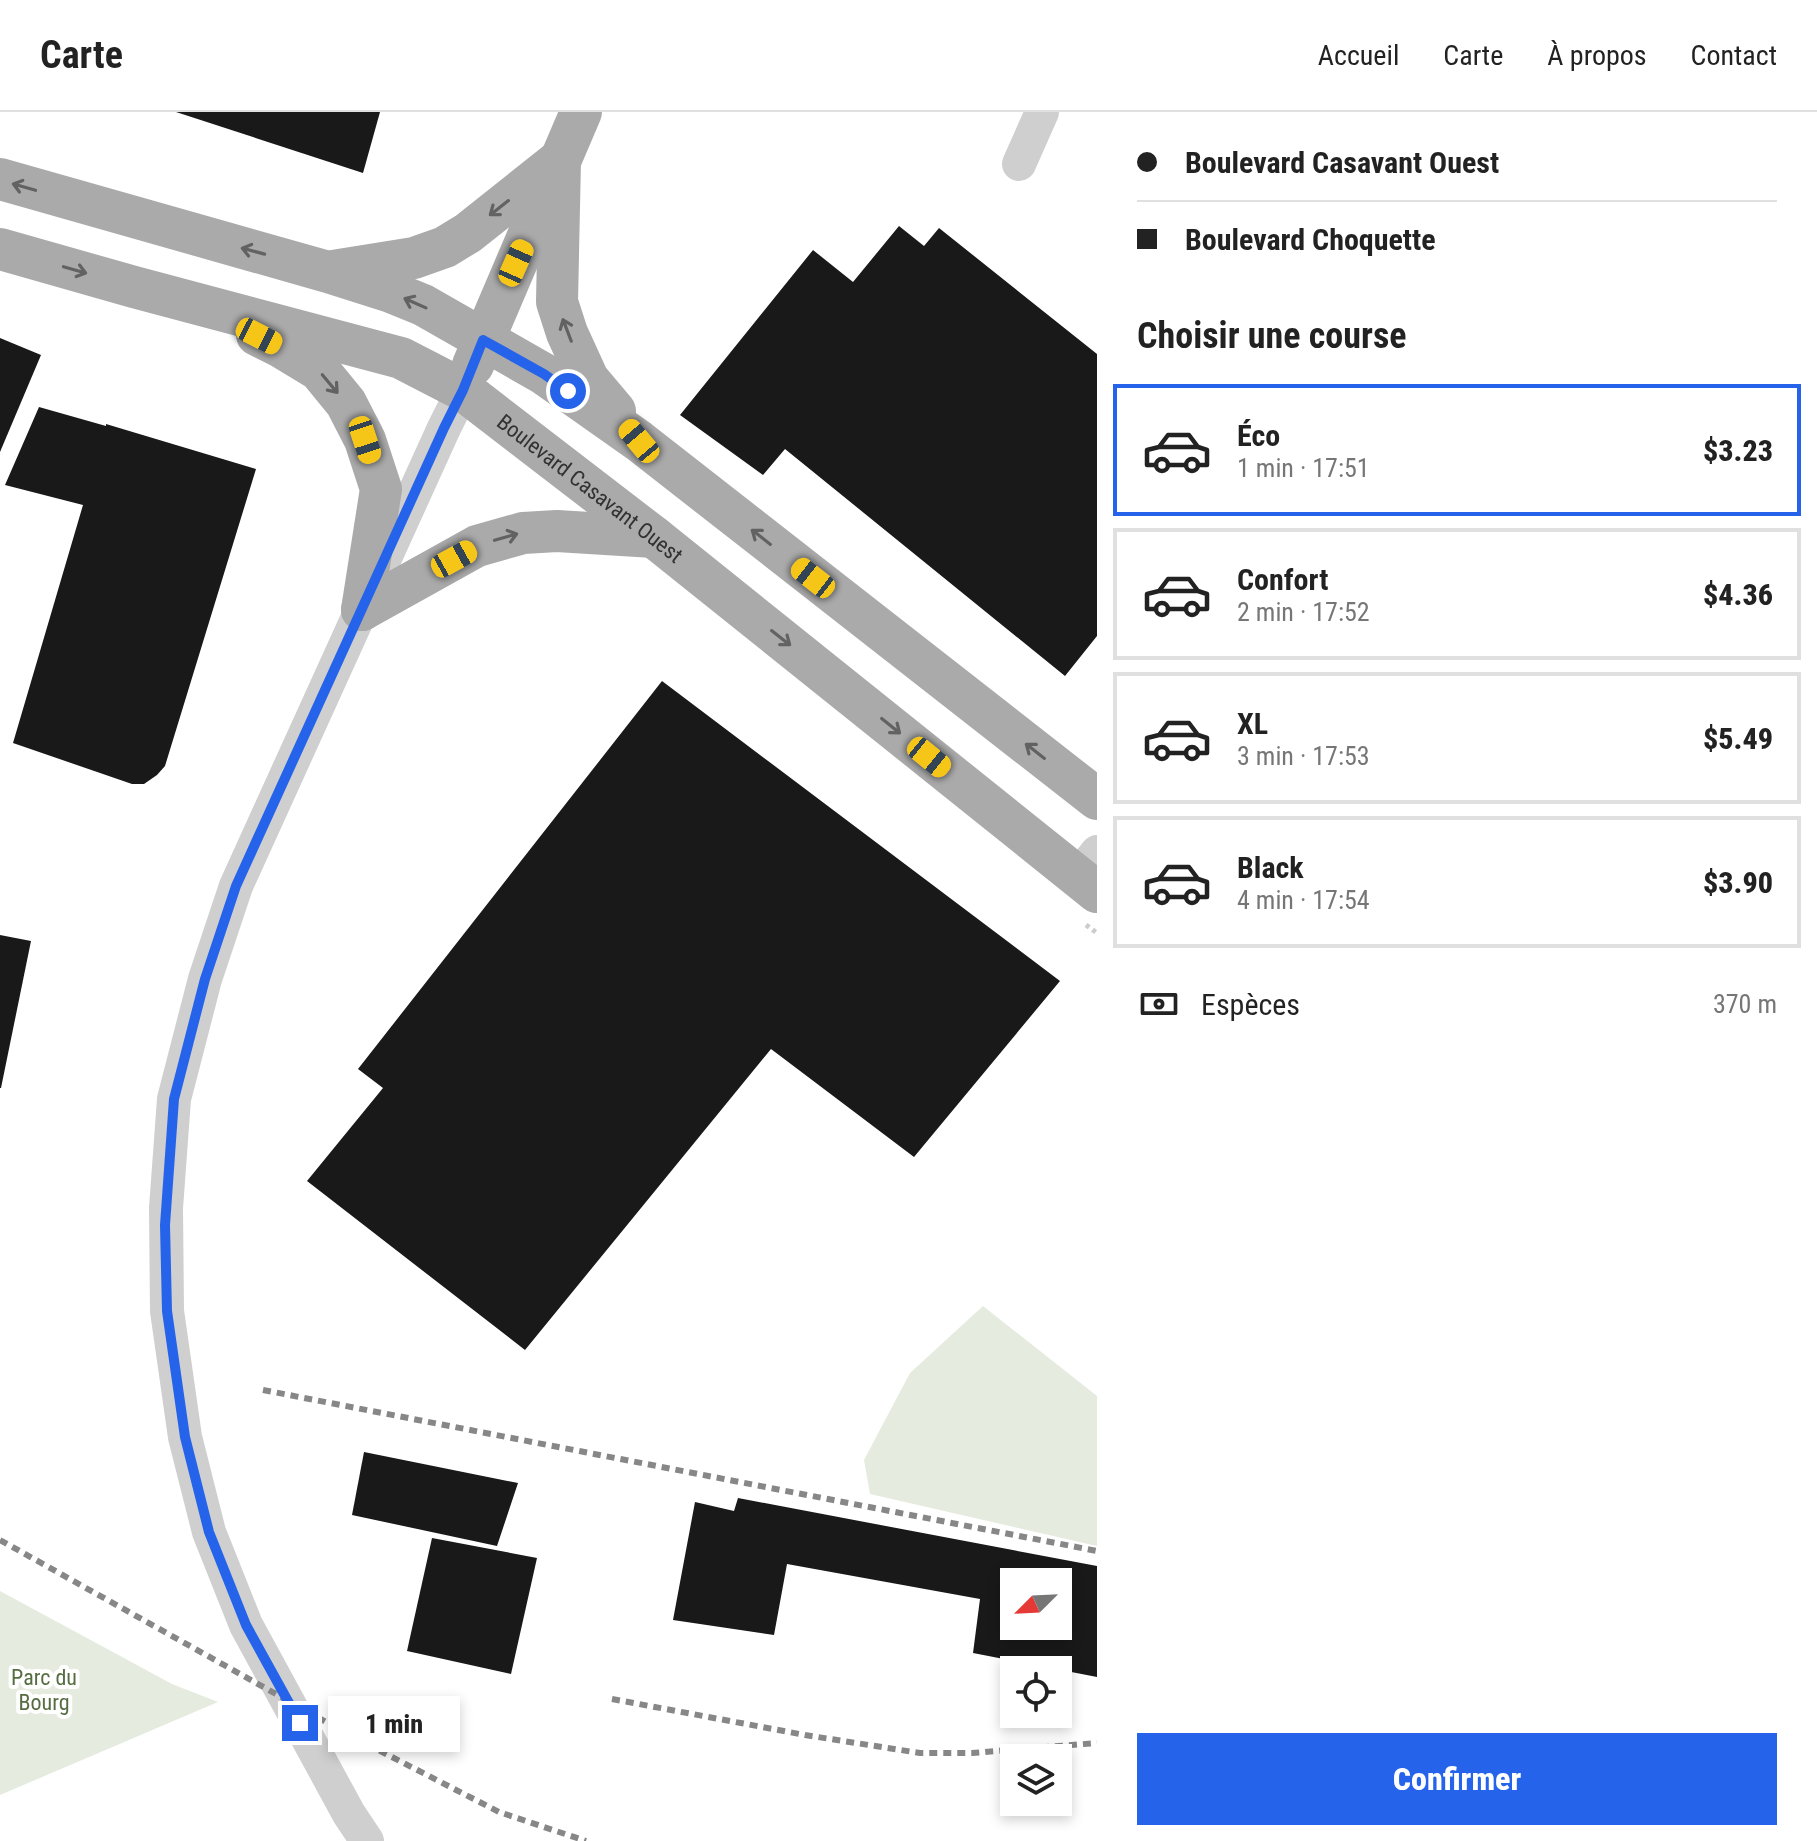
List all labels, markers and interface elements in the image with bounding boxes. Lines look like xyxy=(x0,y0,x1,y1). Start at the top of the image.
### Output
text: Carte xyxy=(40,33,123,77)
text: Accueil xyxy=(1318,39,1399,72)
text: Carte xyxy=(1443,39,1503,72)
text: À propos xyxy=(1547,39,1647,72)
text: Contact xyxy=(1691,39,1777,72)
text: Boulevard Casavant Ouest xyxy=(1185,145,1499,180)
one-way arrow xyxy=(12,179,38,194)
one-way arrow xyxy=(489,200,510,217)
text: Boulevard Choquette xyxy=(1185,222,1436,257)
car xyxy=(495,236,537,290)
one-way arrow xyxy=(241,243,267,258)
one-way arrow xyxy=(61,263,87,278)
one-way arrow xyxy=(403,295,427,310)
car xyxy=(232,314,286,358)
text: Choisir une course xyxy=(1137,315,1406,357)
one-way arrow xyxy=(558,318,573,343)
one-way arrow xyxy=(321,373,339,394)
route start xyxy=(550,373,586,409)
street label: Boulevard Casavant Ouest xyxy=(492,409,688,568)
car xyxy=(346,413,384,467)
icon: car xyxy=(1141,414,1213,486)
car xyxy=(614,415,664,467)
text: Éco xyxy=(1237,418,1280,453)
text: $3.23 xyxy=(1703,433,1773,468)
text: 1 min · 17:51 xyxy=(1237,453,1370,483)
one-way arrow xyxy=(751,528,772,545)
one-way arrow xyxy=(493,529,519,544)
car xyxy=(427,537,481,581)
car xyxy=(787,554,839,602)
icon: car xyxy=(1141,558,1213,630)
text: Confort xyxy=(1237,562,1328,597)
text: $4.36 xyxy=(1703,577,1773,612)
text: 2 min · 17:52 xyxy=(1237,597,1370,627)
one-way arrow xyxy=(770,629,791,647)
icon: car xyxy=(1141,702,1213,774)
text: XL xyxy=(1237,706,1268,741)
one-way arrow xyxy=(880,717,901,735)
text: $5.49 xyxy=(1703,721,1773,756)
car xyxy=(903,733,955,781)
text: 3 min · 17:53 xyxy=(1237,741,1370,771)
one-way arrow xyxy=(1025,742,1046,759)
icon: car xyxy=(1141,846,1213,918)
text: Black xyxy=(1237,850,1304,885)
text: $3.90 xyxy=(1703,865,1773,900)
text: 4 min · 17:54 xyxy=(1237,885,1370,915)
icon: cash xyxy=(1137,982,1181,1026)
text: Espèces xyxy=(1201,987,1300,1022)
text: 370 m xyxy=(1713,989,1777,1019)
north arrow xyxy=(1000,1568,1072,1640)
map controls xyxy=(1000,1568,1072,1816)
button: locate xyxy=(1000,1656,1072,1728)
park label: Parc du Bourg xyxy=(11,1665,77,1715)
callout: 1 min xyxy=(328,1695,460,1751)
route end xyxy=(282,1705,318,1741)
text: 1 min xyxy=(365,1709,423,1739)
button: Confirmer xyxy=(1137,1733,1777,1825)
button: layers xyxy=(1000,1744,1072,1816)

